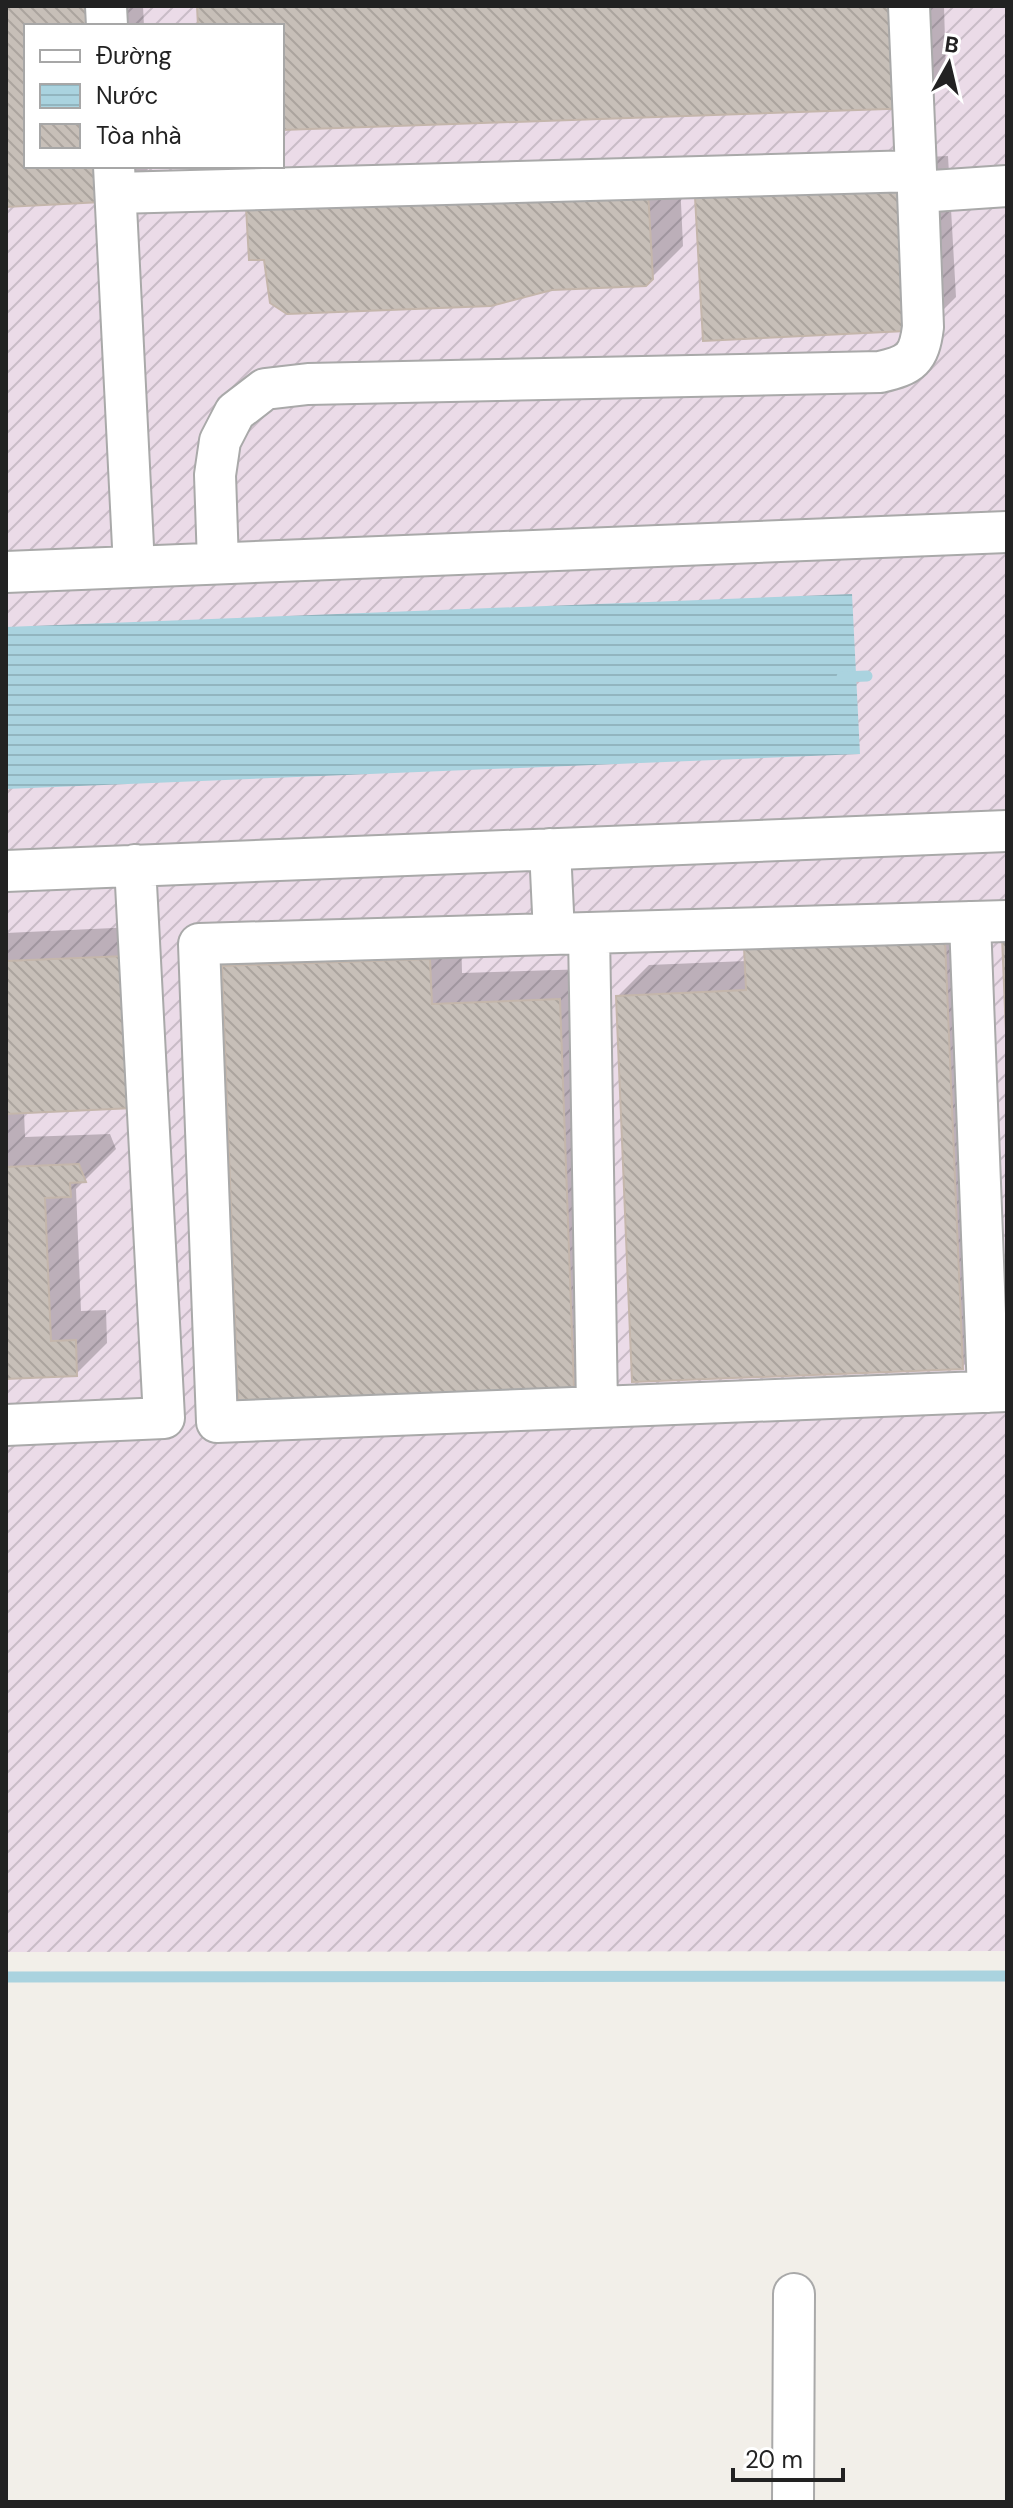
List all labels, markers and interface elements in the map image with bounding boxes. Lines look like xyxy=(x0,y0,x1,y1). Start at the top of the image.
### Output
legend xyxy=(24,24,284,168)
north arrow xyxy=(909,24,989,104)
text: B xyxy=(943,29,961,60)
text: Đường xyxy=(96,40,172,71)
text: Nước xyxy=(96,80,158,111)
text: Tòa nhà xyxy=(96,120,182,151)
scale bar xyxy=(733,2432,843,2482)
text: 20 m xyxy=(745,2444,803,2475)

